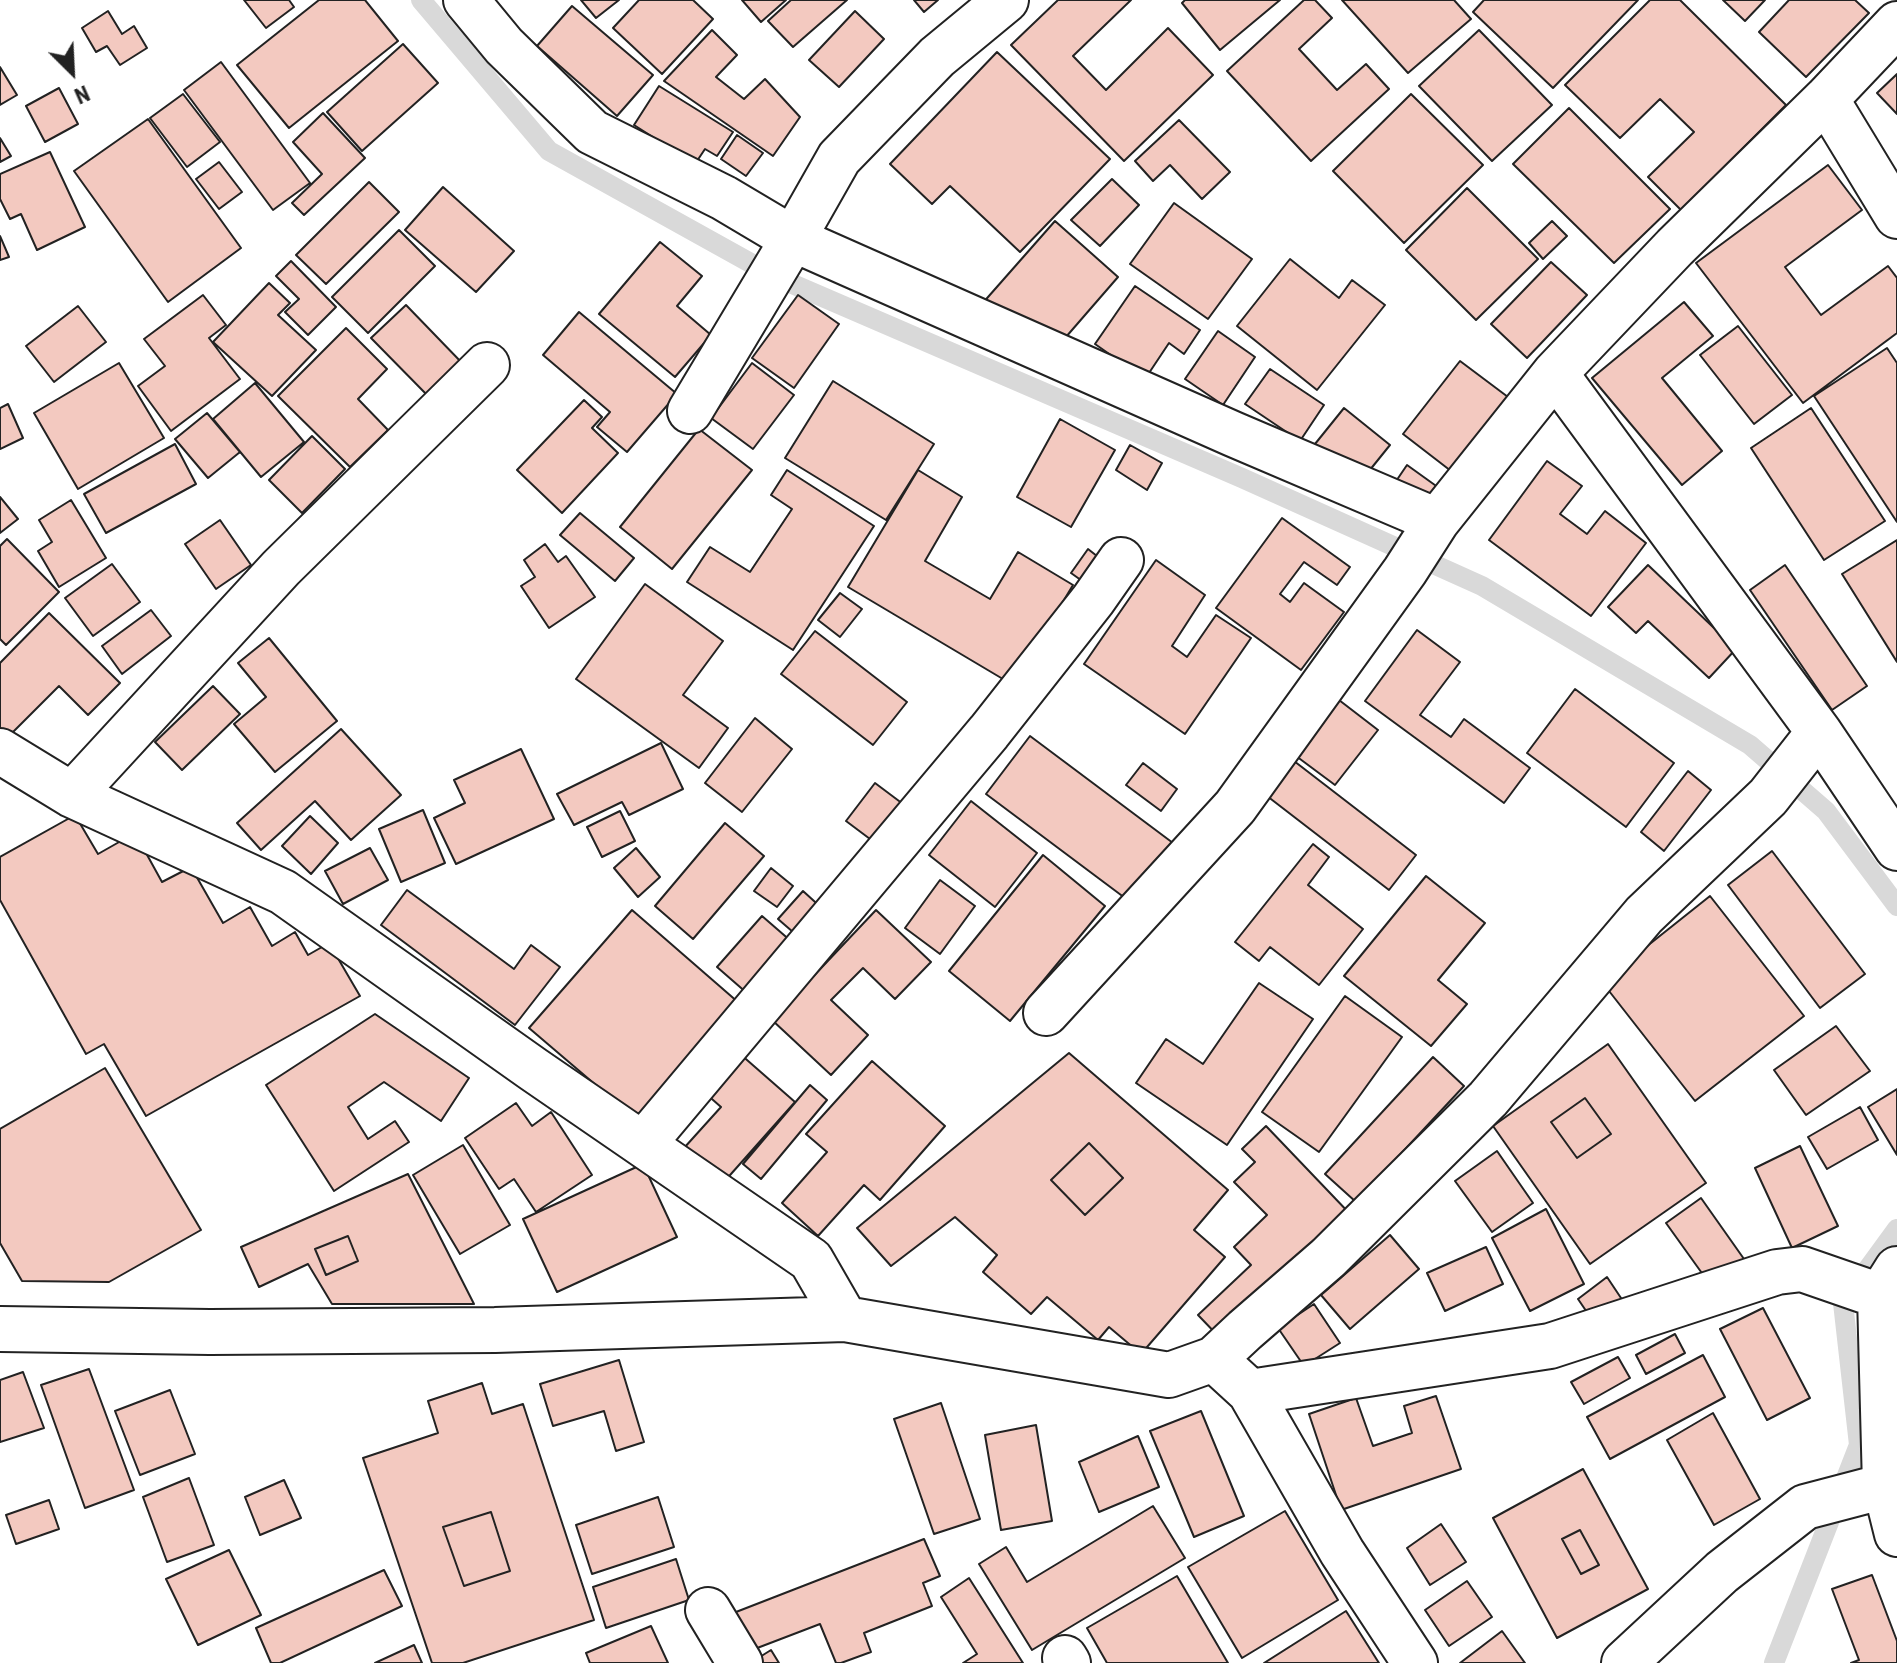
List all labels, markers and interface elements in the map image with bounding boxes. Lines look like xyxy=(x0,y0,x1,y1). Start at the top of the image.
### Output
north arrow xyxy=(32,32,112,112)
text: N xyxy=(71,80,93,109)

